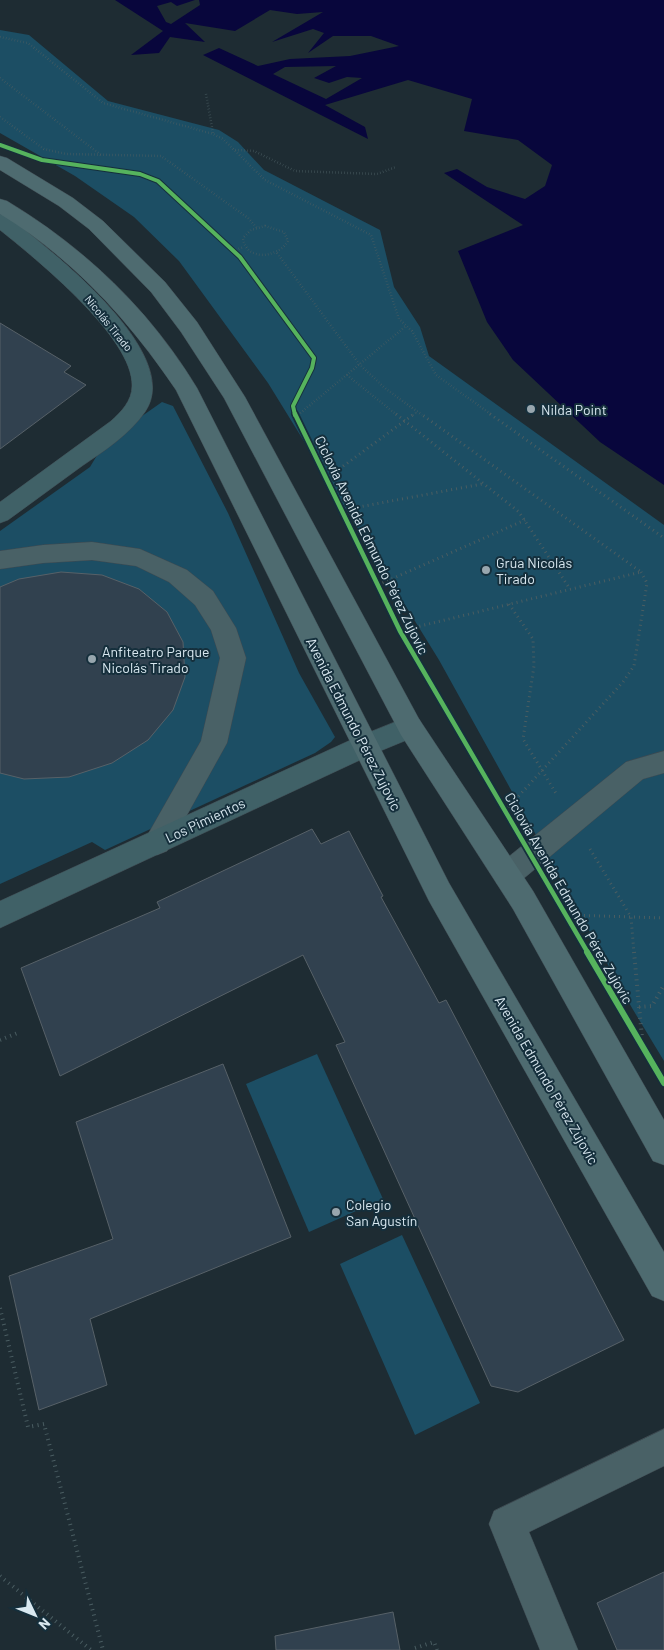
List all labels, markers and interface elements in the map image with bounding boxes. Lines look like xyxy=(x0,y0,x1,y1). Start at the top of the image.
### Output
street label: Nicolás Tirado xyxy=(83,292,135,354)
place label: Nilda Point xyxy=(541,401,607,418)
marker: Nilda Point xyxy=(525,403,537,415)
street label: Ciclovía Avenida Edmundo Pérez Zujovic xyxy=(311,433,433,657)
place label: Grúa Nicolás Tirado xyxy=(496,554,572,587)
marker: Grúa Nicolás Tirado xyxy=(480,564,492,576)
street label: Avenida Edmundo Pérez Zujovic xyxy=(303,635,405,813)
place label: Anfiteatro Parque Nicolás Tirado xyxy=(102,643,210,676)
marker: Anfiteatro Parque Nicolás Tirado xyxy=(86,653,98,665)
street label: Ciclovía Avenida Edmundo Pérez Zujovic xyxy=(501,789,637,1007)
street label: Los Pimientos xyxy=(162,794,248,846)
street label: Avenida Edmundo Pérez Zujovic xyxy=(492,993,602,1167)
place label: Colegio San Agustín xyxy=(346,1196,417,1229)
marker: Colegio San Agustín xyxy=(330,1206,342,1218)
north arrow xyxy=(10,1590,60,1640)
text: N xyxy=(35,1615,54,1633)

